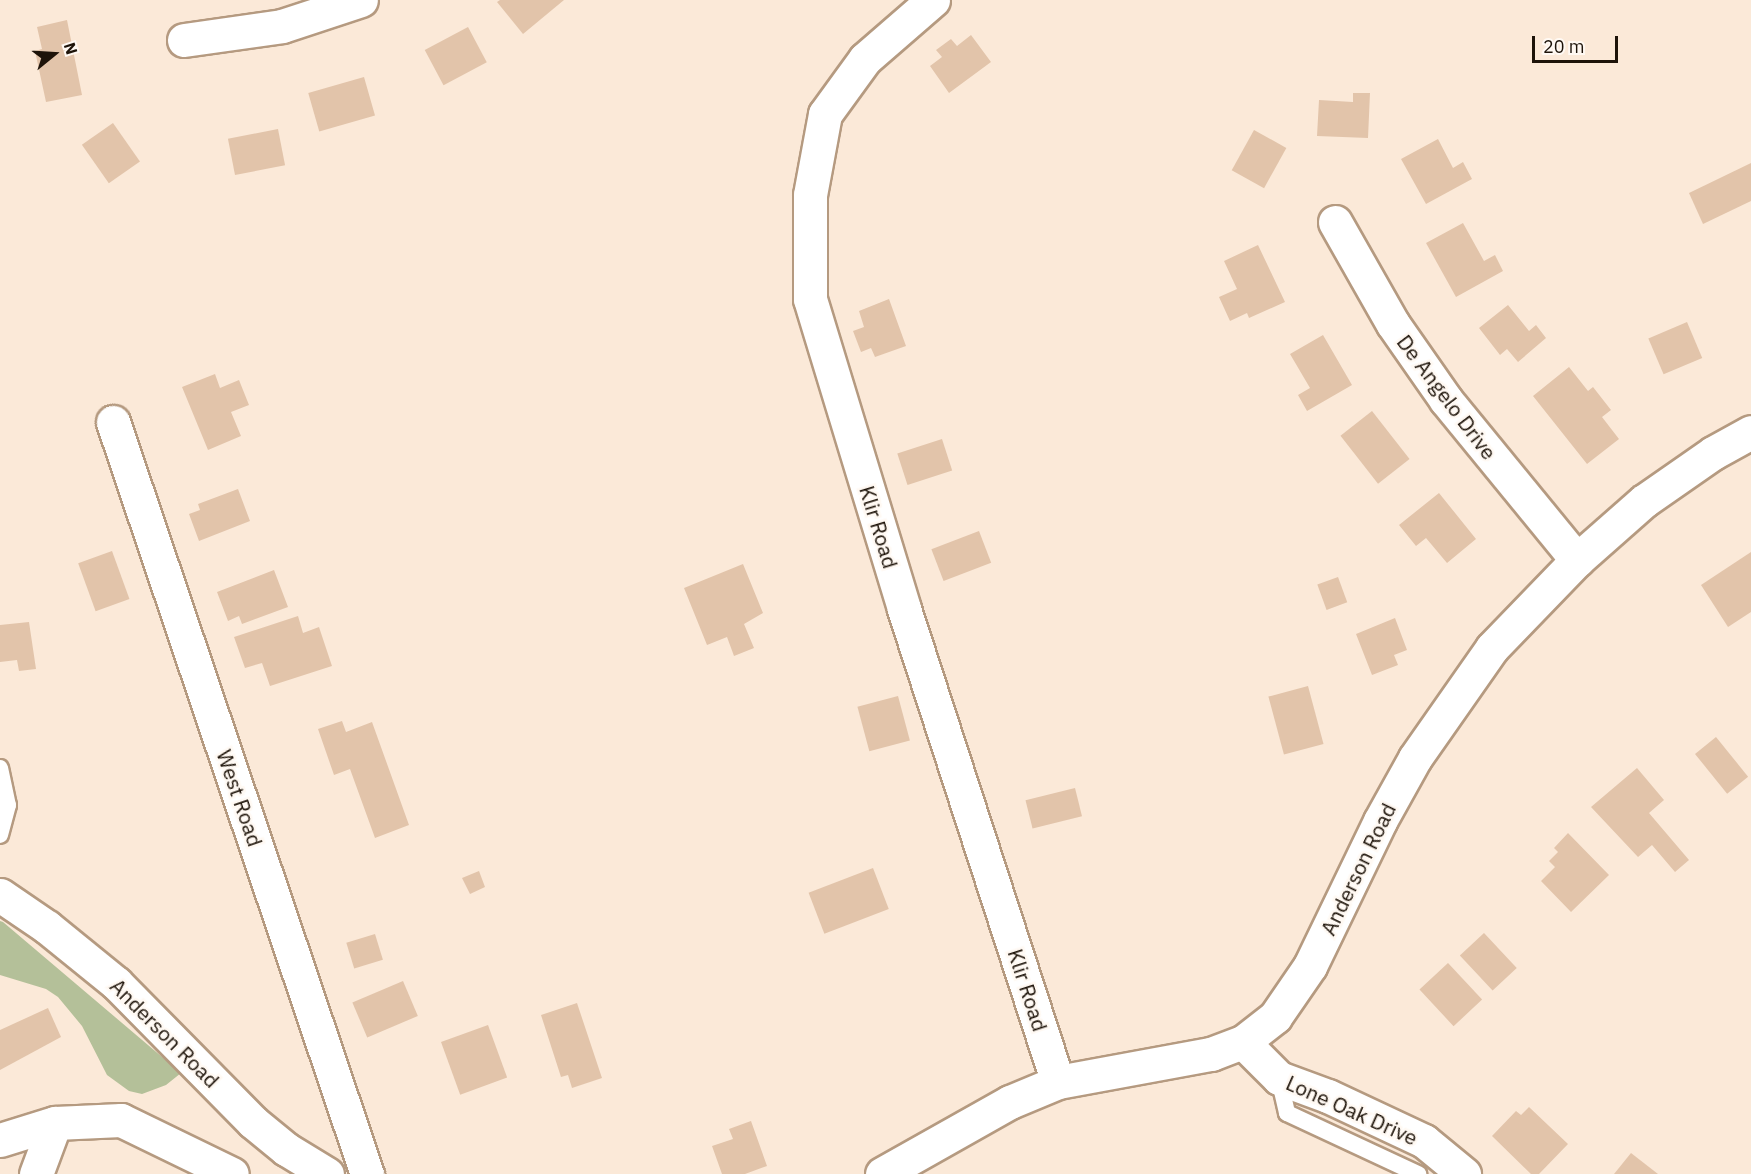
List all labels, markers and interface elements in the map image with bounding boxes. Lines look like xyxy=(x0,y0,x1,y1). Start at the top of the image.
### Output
north arrow xyxy=(24,24,84,84)
scale bar xyxy=(1535,24,1620,62)
text: 20 m xyxy=(1543,35,1585,58)
text: N xyxy=(60,40,82,57)
street label: De Angelo Drive xyxy=(1392,330,1502,464)
street label: Klir Road xyxy=(854,483,904,571)
street label: West Road xyxy=(212,746,268,850)
street label: Anderson Road xyxy=(1315,799,1401,939)
street label: Klir Road xyxy=(1003,946,1053,1034)
street label: Anderson Road xyxy=(105,973,225,1093)
street label: Lone Oak Drive xyxy=(1282,1070,1422,1150)

